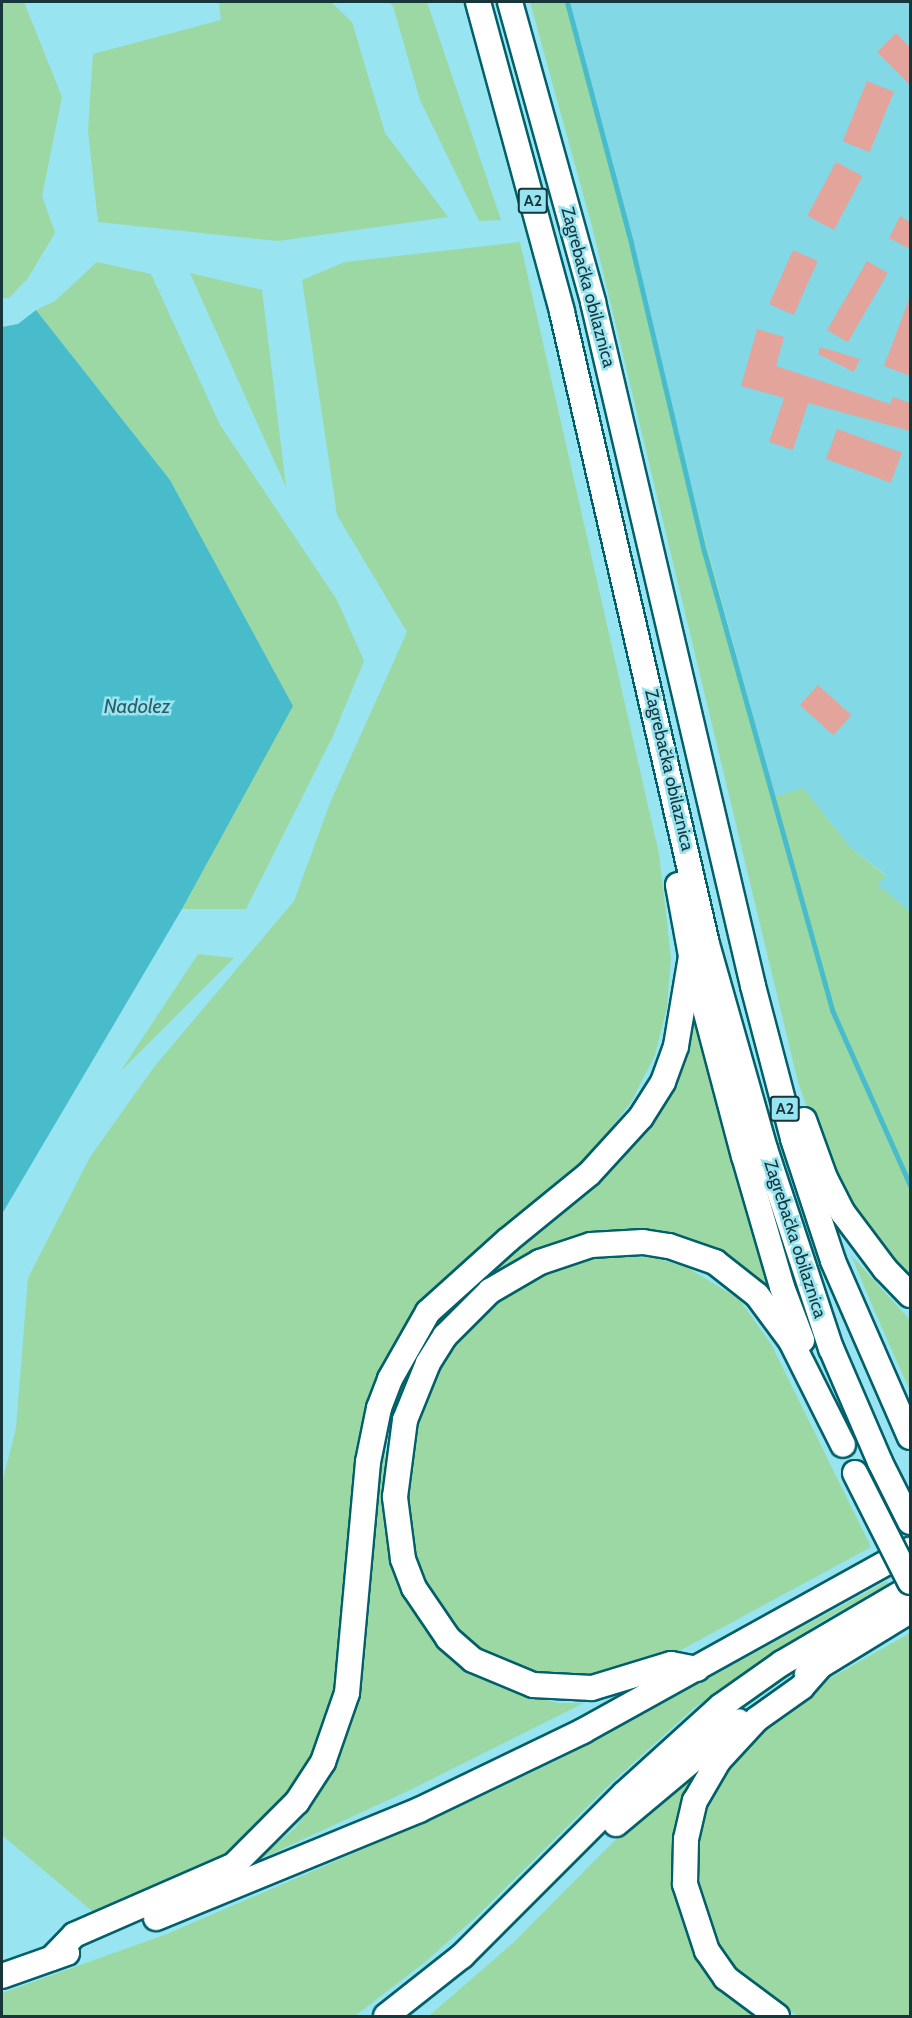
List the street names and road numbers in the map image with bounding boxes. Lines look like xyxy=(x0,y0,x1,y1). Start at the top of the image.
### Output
road number: A2 xyxy=(516,188,550,214)
street label: Zagrebačka obilaznica xyxy=(556,204,620,370)
street label: Zagrebačka obilaznica xyxy=(640,687,698,853)
road number: A2 xyxy=(768,1096,802,1122)
street label: Zagrebačka obilaznica xyxy=(759,1157,831,1321)

